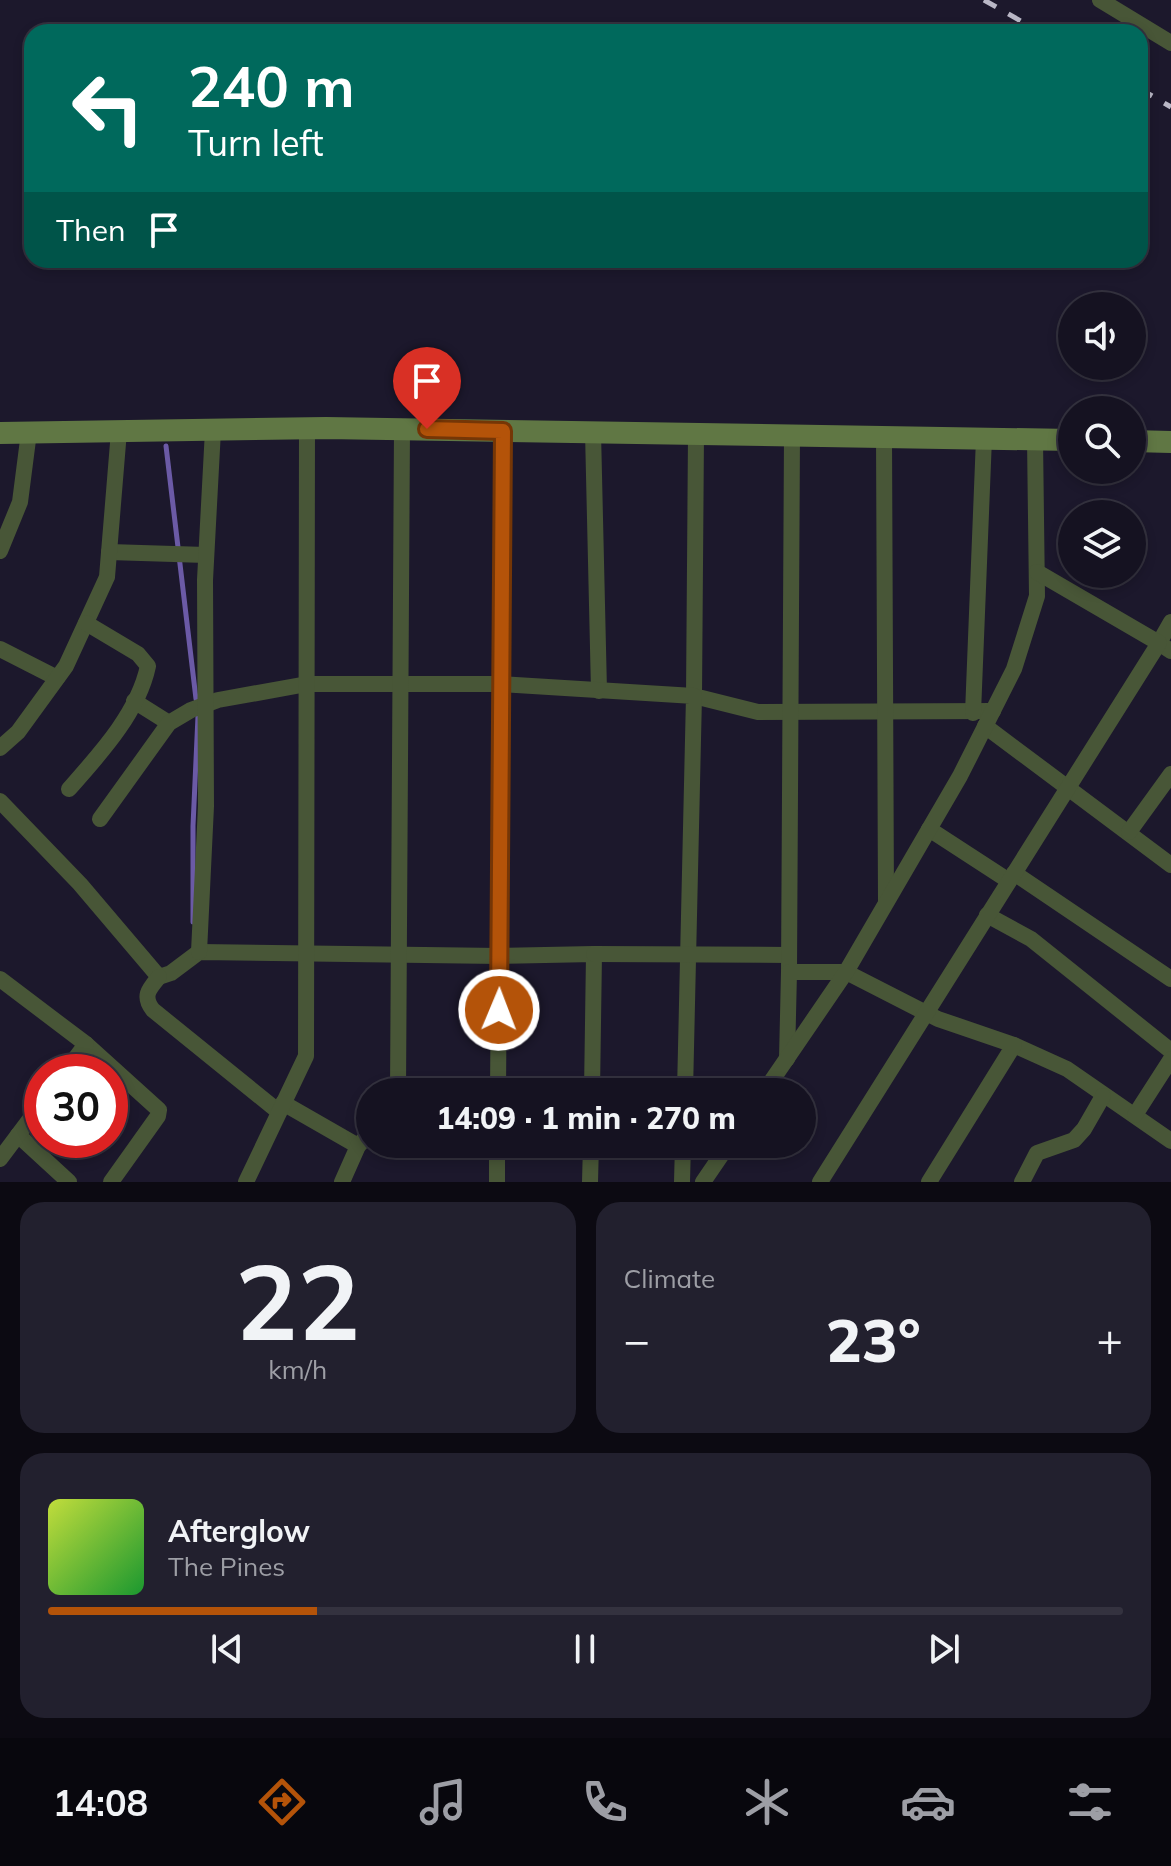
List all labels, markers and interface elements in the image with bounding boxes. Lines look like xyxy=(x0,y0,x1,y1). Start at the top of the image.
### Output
text: 240 m xyxy=(188,51,355,121)
icon: left xyxy=(56,56,160,160)
text: Turn left xyxy=(188,120,324,165)
icon: arrive xyxy=(142,208,186,252)
text: Then xyxy=(56,211,126,249)
map controls xyxy=(1058,292,1146,588)
button: sound xyxy=(1058,292,1146,380)
pin xyxy=(393,347,461,429)
icon: arrive xyxy=(405,359,449,403)
button: search xyxy=(1058,396,1146,484)
button: layers xyxy=(1058,500,1146,588)
position arrow xyxy=(457,968,541,1052)
speed limit sign: 30 xyxy=(24,1054,128,1158)
text: 14:09 · 1 min · 270 m xyxy=(436,1099,736,1137)
text: 22 xyxy=(235,1235,360,1366)
text: Climate xyxy=(624,1262,715,1295)
text: 23° xyxy=(826,1302,921,1377)
text: − xyxy=(624,1312,650,1367)
text: + xyxy=(1097,1312,1123,1367)
text: km/h xyxy=(268,1353,327,1386)
text: Afterglow xyxy=(168,1512,310,1550)
text: The Pines xyxy=(168,1550,285,1583)
icon: previous xyxy=(205,1627,249,1671)
icon: pause xyxy=(563,1627,607,1671)
icon: next xyxy=(922,1627,966,1671)
icon: directions xyxy=(254,1774,310,1830)
icon: music xyxy=(415,1774,471,1830)
icon: phone xyxy=(577,1774,633,1830)
icon: climate xyxy=(739,1774,795,1830)
icon: car xyxy=(900,1774,956,1830)
icon: filters xyxy=(1062,1774,1118,1830)
text: 14:08 xyxy=(53,1780,148,1825)

